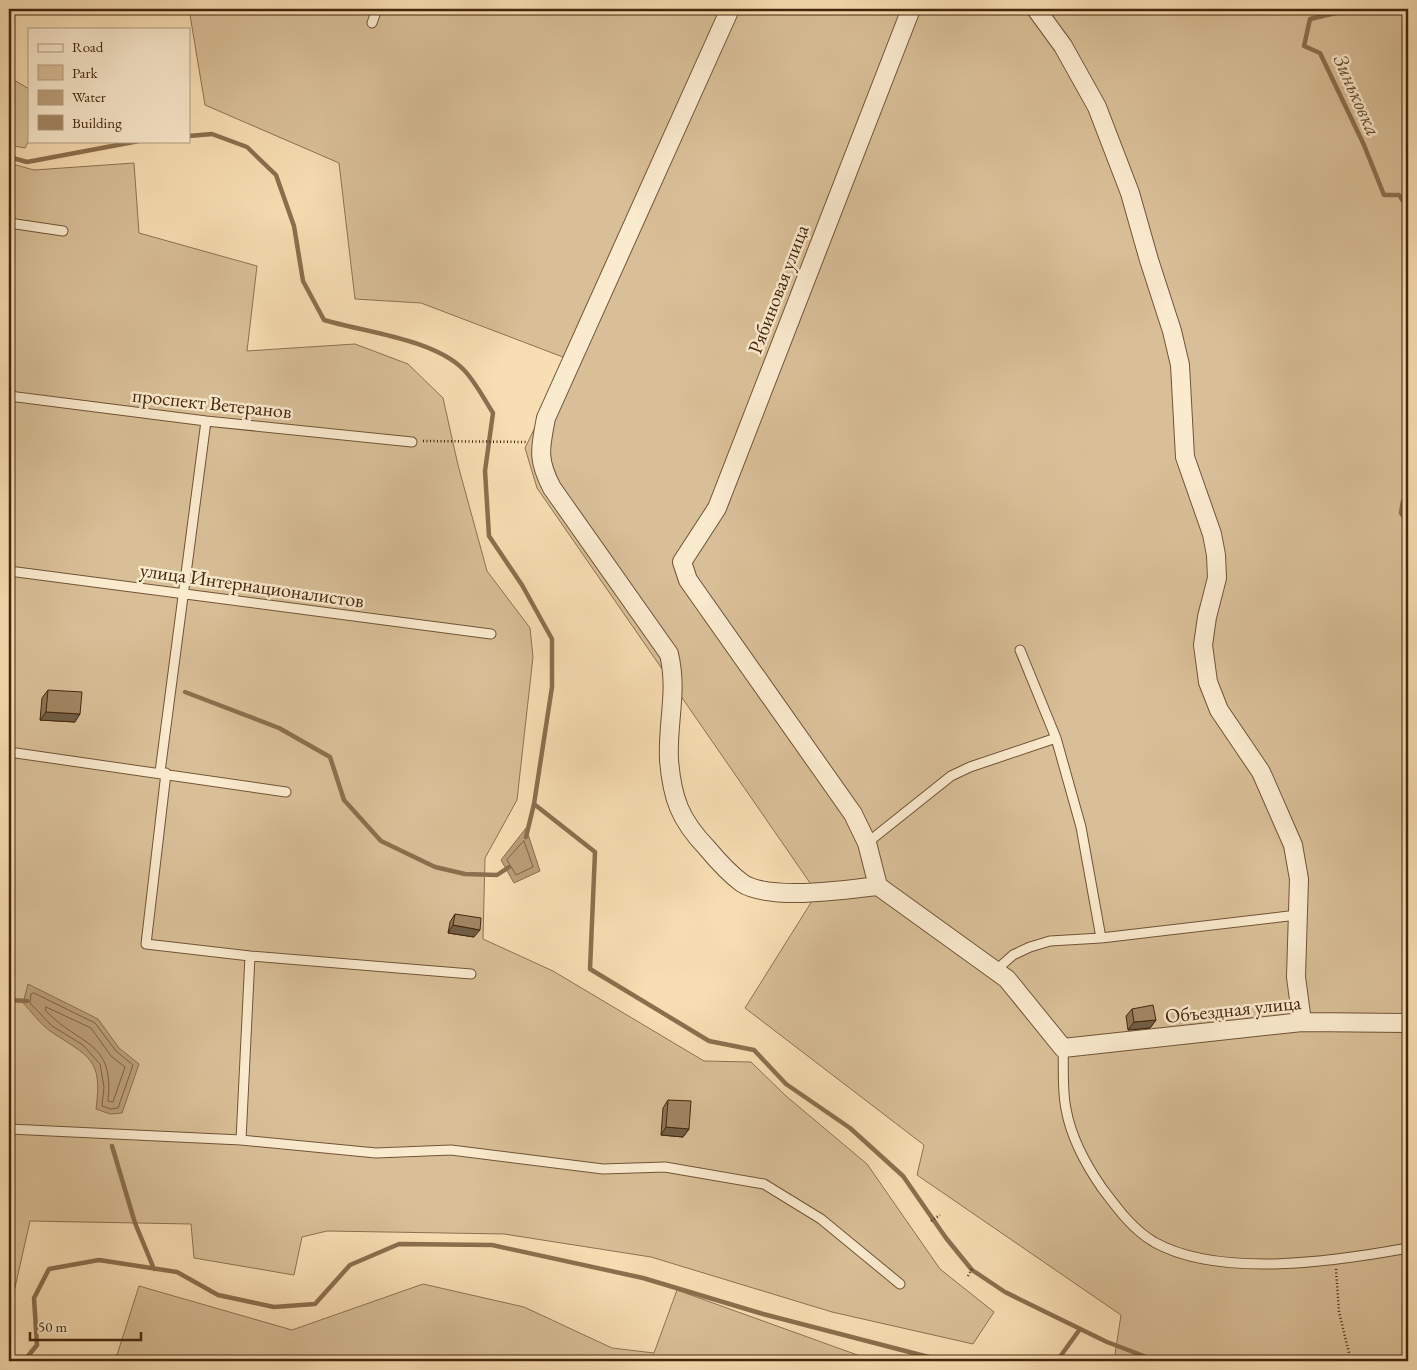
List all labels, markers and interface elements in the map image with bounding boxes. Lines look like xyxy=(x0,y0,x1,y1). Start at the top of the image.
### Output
legend xyxy=(28,28,190,142)
text: Road xyxy=(72,37,104,56)
water label: Зиньковка xyxy=(1328,50,1387,140)
text: Park xyxy=(72,63,99,82)
text: Water xyxy=(72,87,106,106)
text: Building xyxy=(72,113,122,132)
street label: Рябиновая улица xyxy=(742,221,814,357)
street label: проспект Ветеранов xyxy=(131,382,293,424)
street label: улица Интернационалистов xyxy=(138,556,366,614)
street label: Объездная улица xyxy=(1164,989,1302,1029)
scale bar xyxy=(30,1310,141,1342)
text: 50 m xyxy=(38,1317,67,1336)

